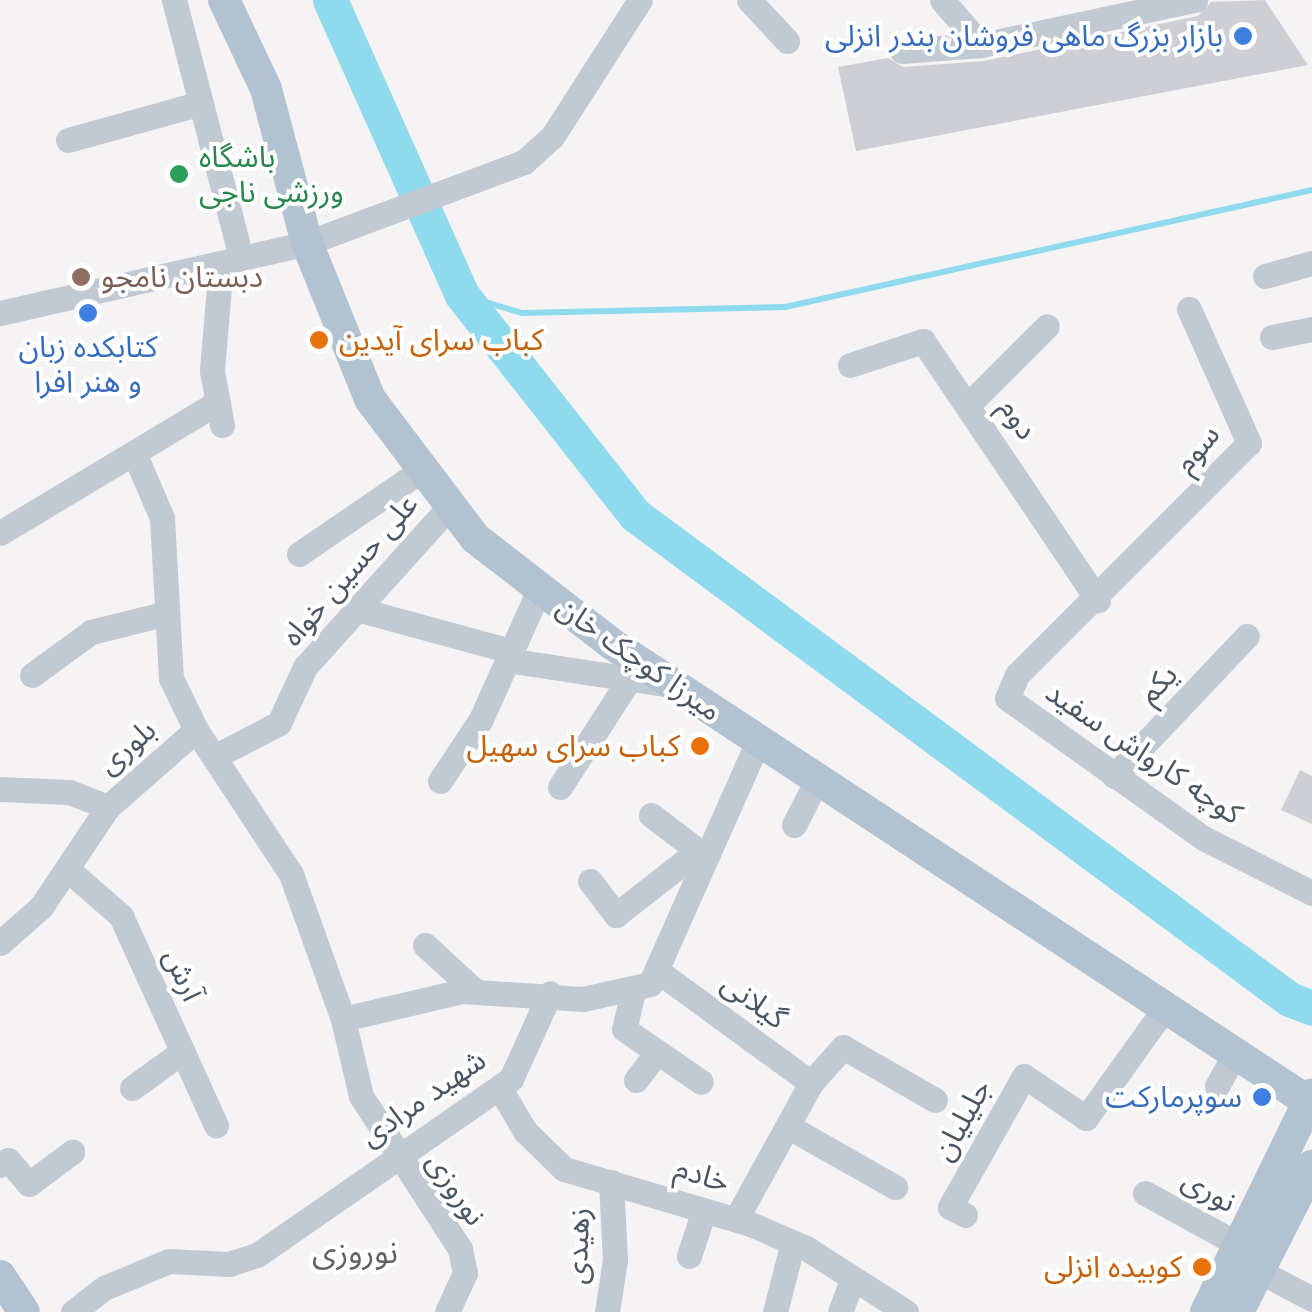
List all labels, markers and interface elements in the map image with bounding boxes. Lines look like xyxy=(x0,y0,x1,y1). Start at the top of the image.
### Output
place label: بازار بزرگ ماهی فروشان بندر انزلی xyxy=(825,18,1223,54)
marker: بازار بزرگ ماهی فروشان بندر انزلی xyxy=(1232,25,1254,47)
place label: باشگاه ورزشی ناجی xyxy=(199,139,344,210)
marker: باشگاه ورزشی ناجی xyxy=(168,163,190,185)
place label: دبستان نامجو xyxy=(101,259,263,295)
marker: دبستان نامجو xyxy=(70,266,92,288)
marker: کتابکده زبان و هنر افرا xyxy=(77,302,99,324)
place label: کباب سرای آیدین xyxy=(339,322,544,358)
place label: کتابکده زبان و هنر افرا xyxy=(18,329,158,400)
marker: کباب سرای آیدین xyxy=(308,329,330,351)
street label: دوم xyxy=(991,391,1045,447)
street label: سوم xyxy=(1167,417,1227,481)
street label: علی حسین خواه xyxy=(274,487,426,653)
street label: میرزا کوچک خان xyxy=(550,589,728,729)
street label: یکم xyxy=(1131,657,1185,711)
street label: کوچه کارواش سفید xyxy=(1039,674,1249,832)
street label: بلوری xyxy=(91,712,163,782)
place label: کباب سرای سهیل xyxy=(466,728,680,764)
marker: کباب سرای سهیل xyxy=(689,735,711,757)
street label: آرش xyxy=(156,943,210,1007)
street label: گیلانی xyxy=(714,965,794,1037)
street label: شهید مرادی xyxy=(353,1042,493,1154)
street label: جلیلیان xyxy=(925,1073,999,1167)
place label: سوپرمارکت xyxy=(1105,1079,1242,1115)
marker: سوپرمارکت xyxy=(1251,1086,1273,1108)
street label: نوروزی xyxy=(419,1146,493,1232)
street label: خادم xyxy=(670,1150,734,1200)
street label: نوری xyxy=(1176,1162,1242,1220)
street label: زهیدی xyxy=(559,1207,597,1285)
district label: نوروزی xyxy=(312,1233,398,1271)
place label: کوبیده انزلی xyxy=(1044,1249,1182,1285)
marker: کوبیده انزلی xyxy=(1191,1256,1213,1278)

